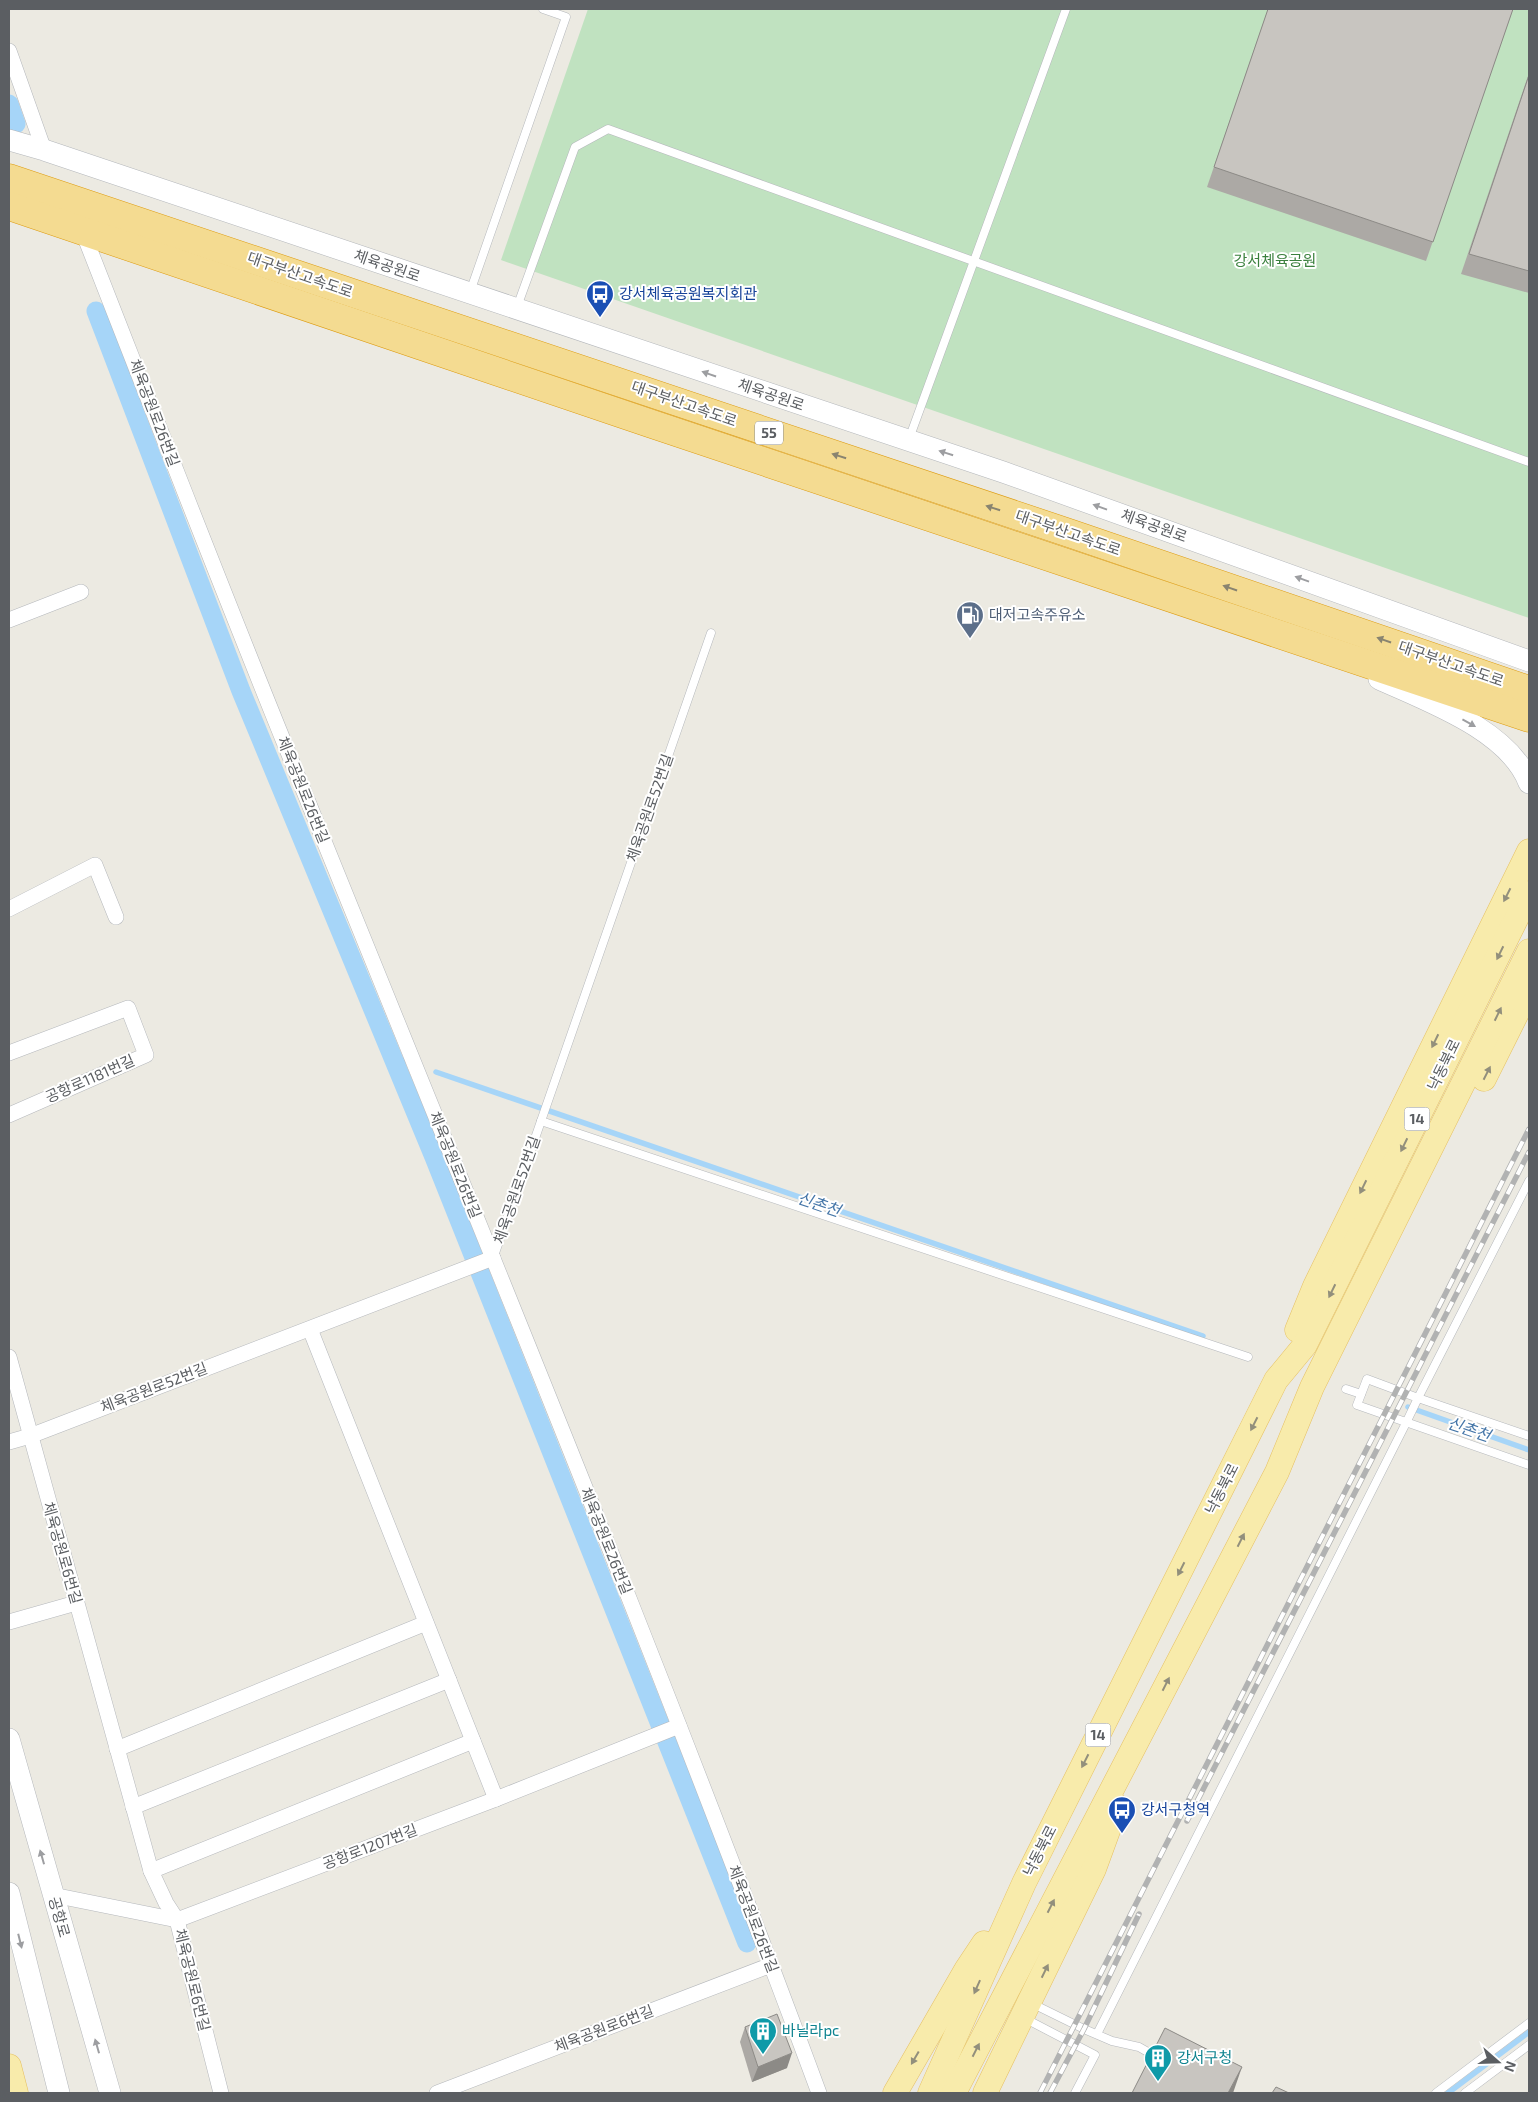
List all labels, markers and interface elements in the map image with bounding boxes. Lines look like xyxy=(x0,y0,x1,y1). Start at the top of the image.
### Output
street label: 체육공원로 xyxy=(352,245,423,285)
street label: 대구부산고속도로 xyxy=(245,248,355,301)
park label: 강서체육공원 xyxy=(1234,251,1316,269)
bus stop icon: 강서체육공원복지회관 xyxy=(585,279,615,318)
place label: 강서체육공원복지회관 xyxy=(619,284,757,302)
street label: 체육공원로26번길 xyxy=(126,356,184,469)
one-way arrow xyxy=(702,370,717,377)
street label: 체육공원로 xyxy=(736,374,807,414)
street label: 대구부산고속도로 xyxy=(629,377,739,430)
road number: 55 xyxy=(755,422,783,444)
one-way arrow xyxy=(939,449,954,457)
one-way arrow xyxy=(831,452,846,460)
one-way arrow xyxy=(1092,503,1107,511)
one-way arrow xyxy=(985,504,1000,512)
street label: 체육공원로 xyxy=(1119,505,1190,545)
street label: 대구부산고속도로 xyxy=(1013,506,1123,559)
one-way arrow xyxy=(1294,575,1309,583)
one-way arrow xyxy=(1222,584,1237,592)
fuel station icon: 대저고속주유소 xyxy=(955,600,985,639)
place label: 대저고속주유소 xyxy=(989,605,1086,623)
one-way arrow xyxy=(1376,636,1391,644)
street label: 대구부산고속도로 xyxy=(1396,637,1506,690)
one-way arrow xyxy=(1462,719,1477,727)
street label: 체육공원로26번길 xyxy=(274,734,334,846)
street label: 체육공원로52번길 xyxy=(622,751,676,864)
one-way arrow xyxy=(1502,888,1510,902)
one-way arrow xyxy=(1496,946,1504,960)
one-way arrow xyxy=(1494,1007,1502,1022)
one-way arrow xyxy=(1431,1034,1439,1048)
street label: 낙동북로 xyxy=(1423,1036,1463,1093)
street label: 공항로1181번길 xyxy=(42,1050,137,1106)
one-way arrow xyxy=(1483,1066,1491,1080)
road number: 14 xyxy=(1404,1108,1430,1130)
street label: 체육공원로26번길 xyxy=(426,1109,486,1221)
street label: 체육공원로52번길 xyxy=(489,1133,543,1246)
one-way arrow xyxy=(1400,1138,1408,1153)
one-way arrow xyxy=(1359,1180,1367,1194)
water label: 신촌천 xyxy=(795,1187,845,1220)
one-way arrow xyxy=(1328,1284,1336,1298)
street label: 체육공원로52번길 xyxy=(98,1358,210,1416)
water label: 신촌천 xyxy=(1445,1412,1495,1445)
one-way arrow xyxy=(1250,1417,1258,1431)
street label: 낙동북로 xyxy=(1201,1460,1242,1517)
street label: 체육공원로26번길 xyxy=(577,1485,637,1597)
street label: 체육공원로6번길 xyxy=(40,1500,86,1606)
one-way arrow xyxy=(1237,1533,1245,1547)
one-way arrow xyxy=(1177,1562,1185,1576)
one-way arrow xyxy=(1162,1677,1170,1691)
road number: 14 xyxy=(1086,1724,1110,1746)
one-way arrow xyxy=(1081,1754,1089,1768)
bus stop icon: 강서구청역 xyxy=(1107,1795,1137,1834)
place label: 강서구청역 xyxy=(1141,1800,1210,1818)
street label: 공항로1207번길 xyxy=(320,1820,420,1872)
street label: 낙동북로 xyxy=(1019,1822,1060,1879)
one-way arrow xyxy=(37,1849,45,1864)
street label: 체육공원로26번길 xyxy=(725,1862,783,1975)
street label: 공항로 xyxy=(46,1894,74,1939)
one-way arrow xyxy=(1047,1899,1055,1913)
street label: 체육공원로6번길 xyxy=(172,1927,214,2033)
one-way arrow xyxy=(17,1933,25,1948)
one-way arrow xyxy=(1040,1963,1049,1978)
one-way arrow xyxy=(973,1980,981,1994)
street label: 체육공원로6번길 xyxy=(551,2001,656,2055)
building icon: 바닐라pc xyxy=(748,2016,778,2055)
place label: 바닐라pc xyxy=(782,2021,839,2039)
north arrow xyxy=(1473,2037,1523,2087)
one-way arrow xyxy=(92,2039,100,2054)
one-way arrow xyxy=(972,2043,980,2057)
building icon: 강서구청 xyxy=(1143,2043,1173,2082)
place label: 강서구청 xyxy=(1177,2048,1232,2066)
one-way arrow xyxy=(911,2052,920,2065)
text: N xyxy=(1501,2059,1520,2074)

